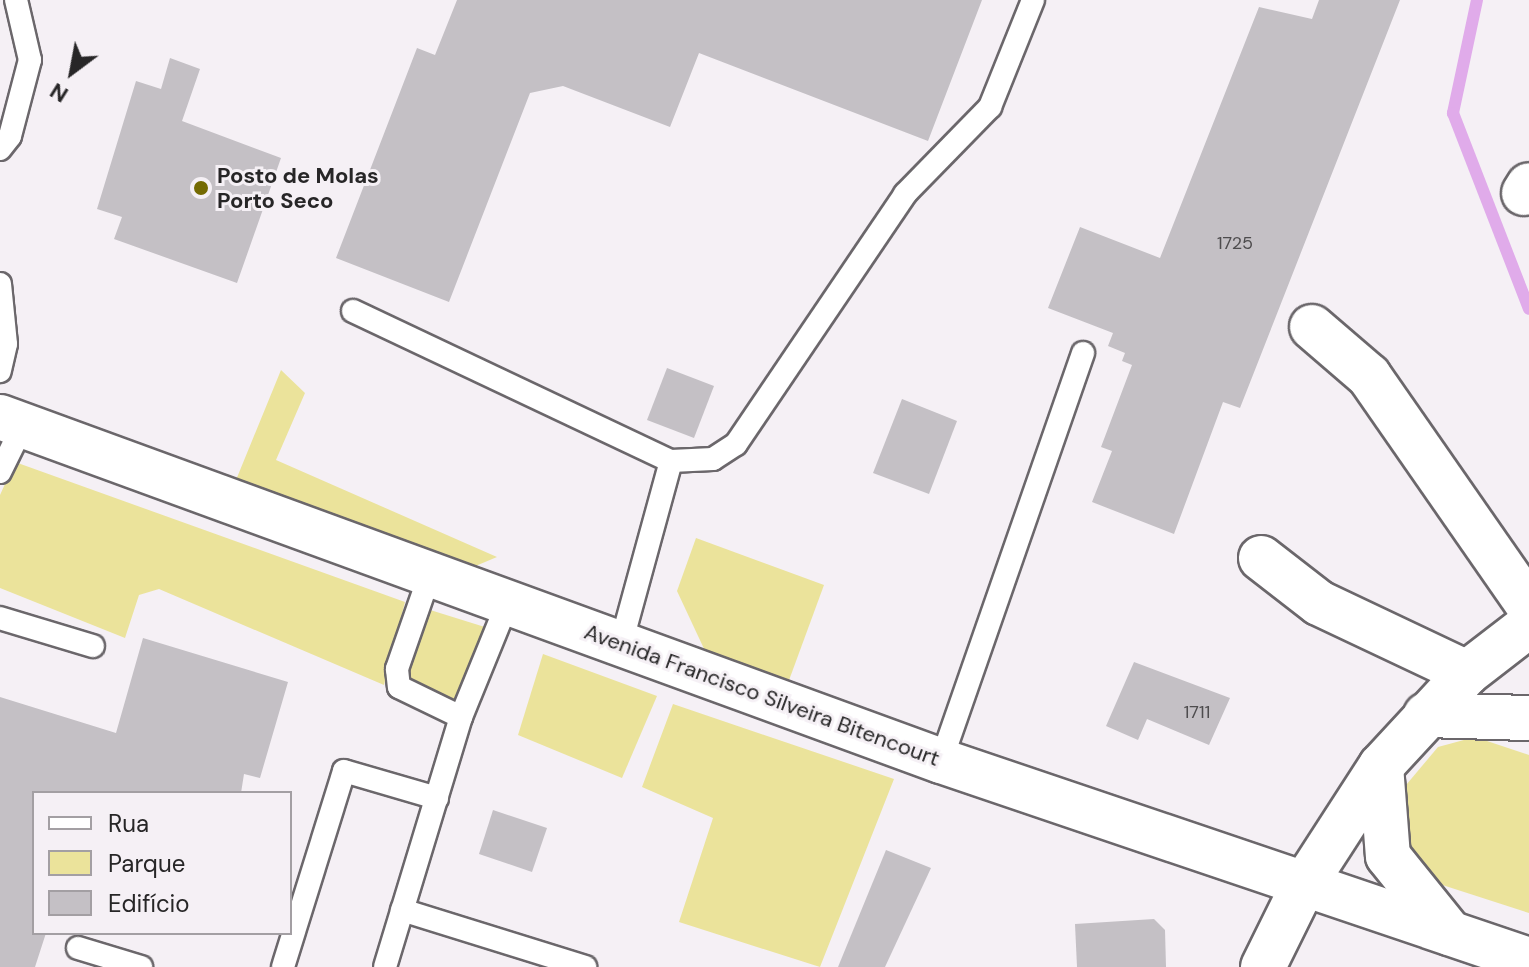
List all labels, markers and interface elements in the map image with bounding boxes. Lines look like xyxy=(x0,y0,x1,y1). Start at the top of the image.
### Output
north arrow xyxy=(32,32,112,112)
text: N xyxy=(45,76,74,109)
place label: Posto de Molas Porto Seco xyxy=(217,162,379,214)
marker: Posto de Molas Porto Seco xyxy=(192,179,210,197)
house number: 1725 xyxy=(1217,232,1253,254)
street label: Avenida Francisco Silveira Bitencourt xyxy=(581,618,943,772)
house number: 1711 xyxy=(1184,701,1210,723)
legend xyxy=(32,791,292,935)
text: Rua xyxy=(108,808,149,839)
text: Parque xyxy=(108,848,185,879)
text: Edifício xyxy=(108,888,190,919)

